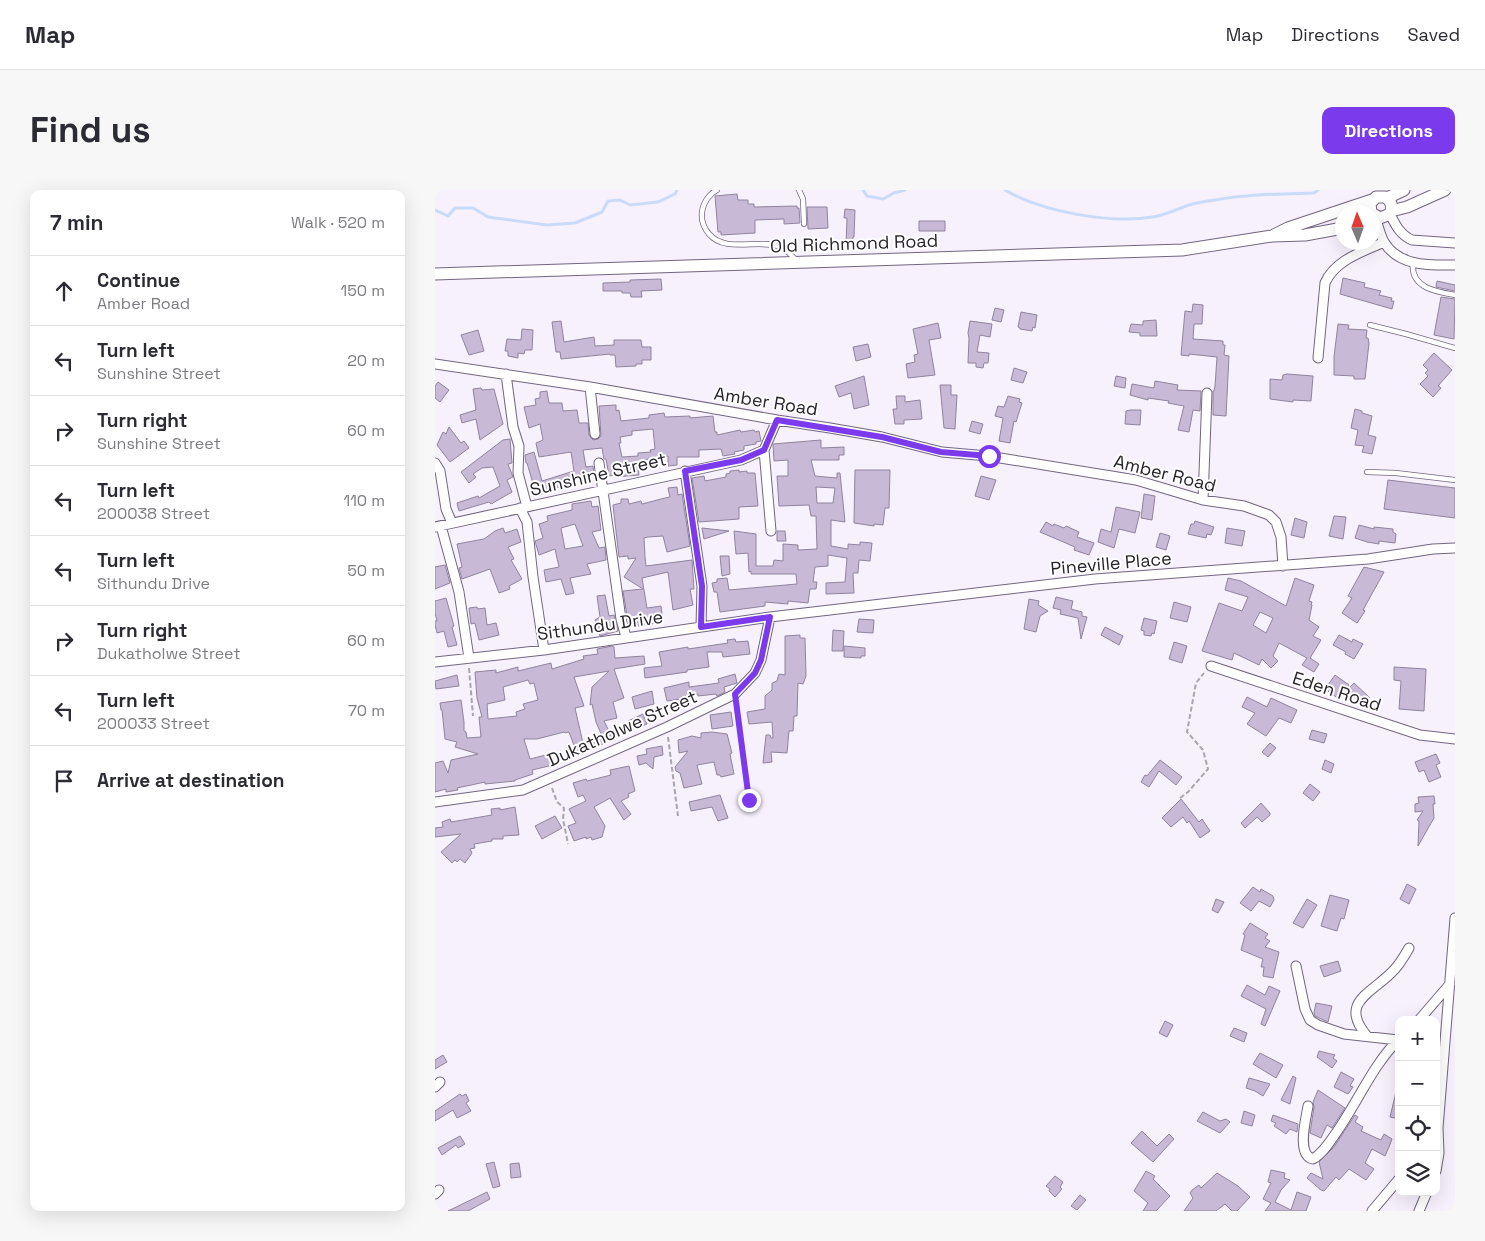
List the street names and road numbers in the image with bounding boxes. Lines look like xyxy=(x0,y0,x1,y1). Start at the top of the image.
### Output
street label: Old Richmond Road xyxy=(770,229,938,257)
street label: Amber Road xyxy=(713,381,819,421)
street label: Sunshine Street xyxy=(528,447,668,501)
street label: Amber Road xyxy=(1111,449,1219,497)
street label: Pineville Place xyxy=(1049,546,1173,580)
street label: Sithundu Drive xyxy=(536,605,664,645)
street label: Eden Road xyxy=(1290,666,1384,716)
street label: Dukatholwe Street xyxy=(544,685,700,771)

